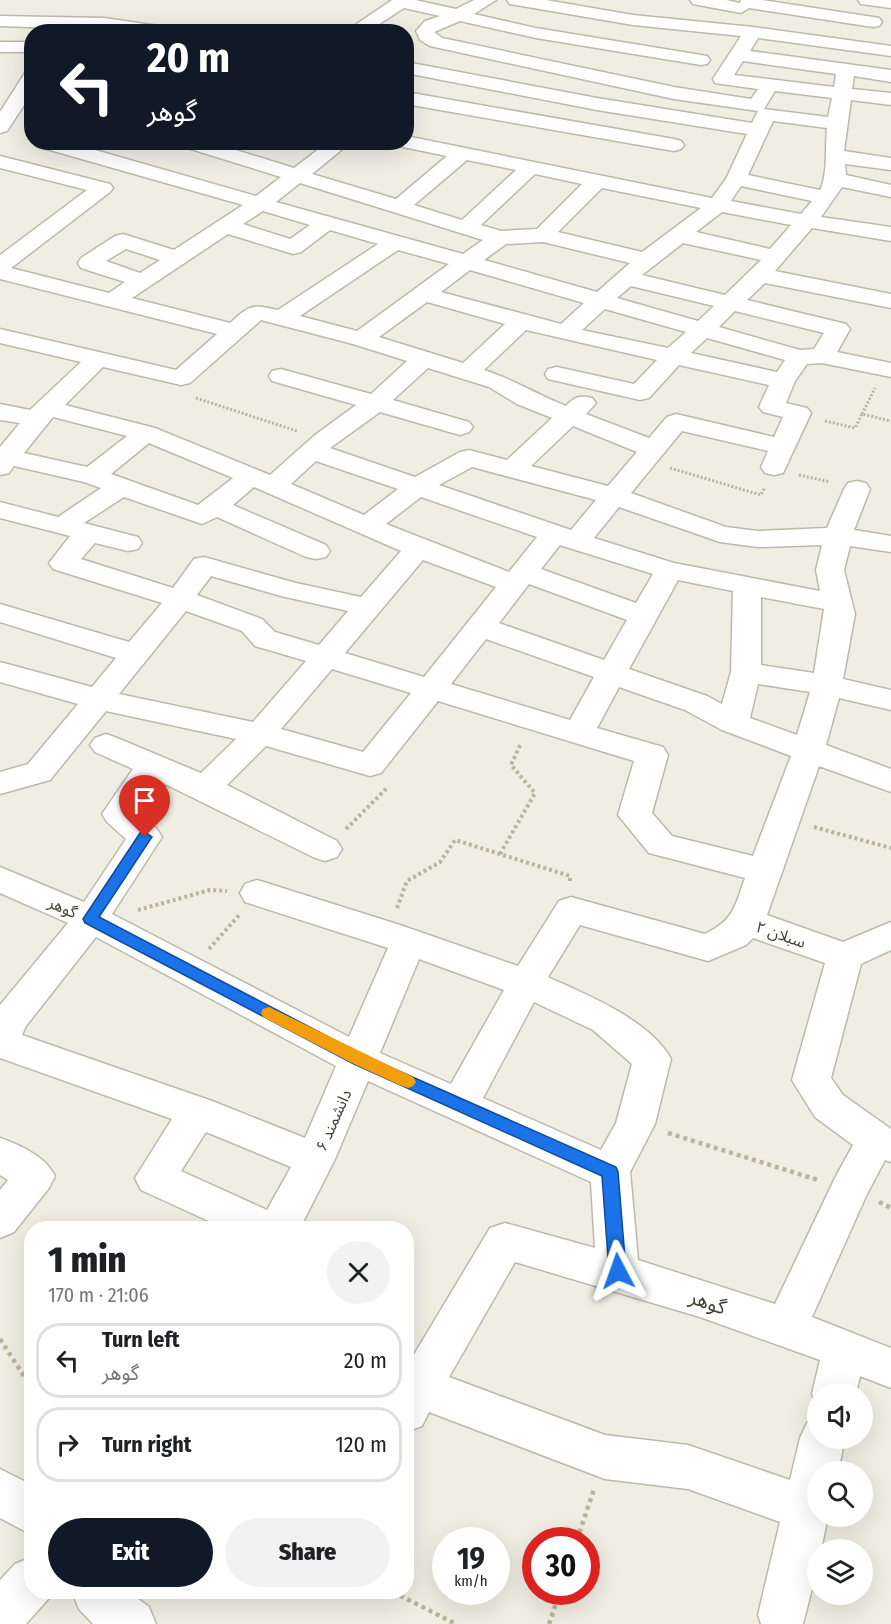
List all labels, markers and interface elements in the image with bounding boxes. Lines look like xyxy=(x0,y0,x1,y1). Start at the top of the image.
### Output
text: 20 m xyxy=(147,33,230,83)
icon: left xyxy=(48,48,126,126)
text: گوهر xyxy=(147,96,197,128)
pin xyxy=(119,775,170,837)
icon: arrive xyxy=(128,784,161,817)
street label: گوهر xyxy=(44,892,81,922)
street label: سبلان ۲ xyxy=(753,917,808,952)
street label: دانشمند ۶ xyxy=(311,1086,355,1154)
text: 1 min xyxy=(48,1238,126,1282)
position arrow xyxy=(586,1239,650,1303)
button: close xyxy=(327,1241,390,1304)
text: 170 m · 21:06 xyxy=(48,1283,149,1307)
street label: گوهر xyxy=(686,1284,730,1320)
text: Turn left xyxy=(102,1326,180,1353)
icon: left xyxy=(51,1344,84,1377)
text: 20 m xyxy=(344,1347,387,1374)
text: گوهر xyxy=(102,1361,139,1385)
map controls xyxy=(807,1383,873,1605)
button: sound xyxy=(807,1383,873,1449)
icon: right xyxy=(51,1428,84,1461)
text: Turn right xyxy=(102,1431,191,1458)
text: 120 m xyxy=(335,1431,387,1458)
button: search xyxy=(807,1461,873,1527)
button: Exit xyxy=(48,1518,213,1587)
button: Share xyxy=(225,1518,390,1587)
speed limit sign: 30 xyxy=(522,1527,600,1605)
button: layers xyxy=(807,1539,873,1605)
text: 19 xyxy=(457,1541,485,1577)
text: km/h xyxy=(454,1572,488,1590)

